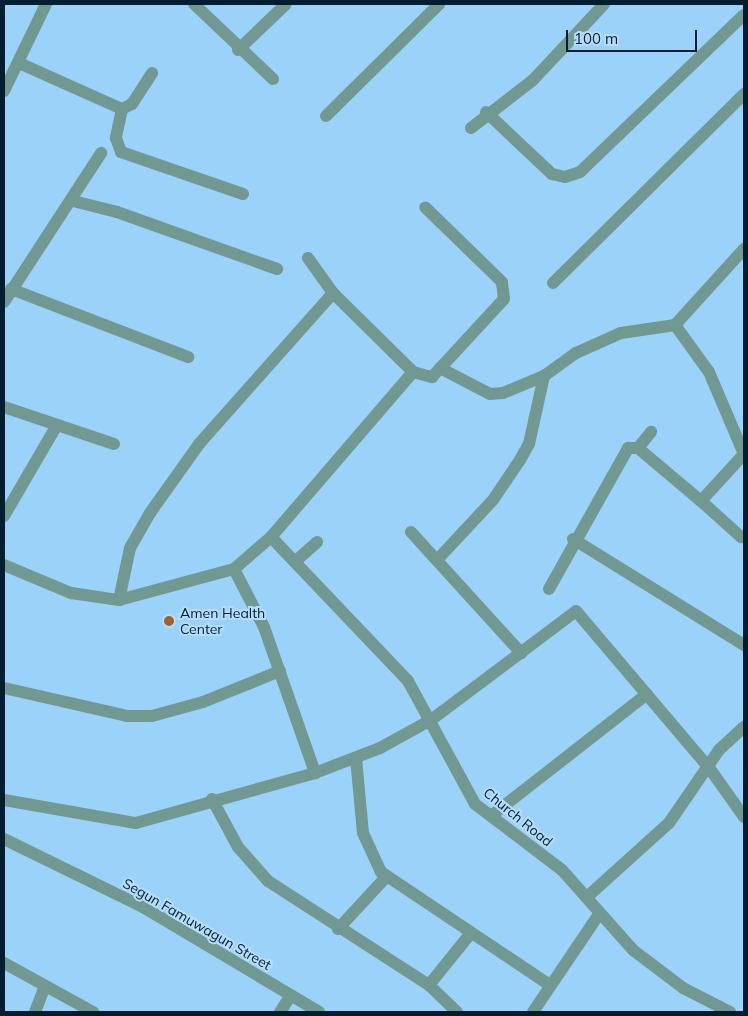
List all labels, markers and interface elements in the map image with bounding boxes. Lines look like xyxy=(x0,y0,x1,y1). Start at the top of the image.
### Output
scale bar xyxy=(568,20,699,52)
text: 100 m xyxy=(574,29,618,48)
place label: Amen Health Center xyxy=(180,605,265,638)
marker: Amen Health Center xyxy=(162,614,176,628)
street label: Church Road xyxy=(480,784,556,850)
street label: Segun Famuwagun Street xyxy=(120,875,274,973)

